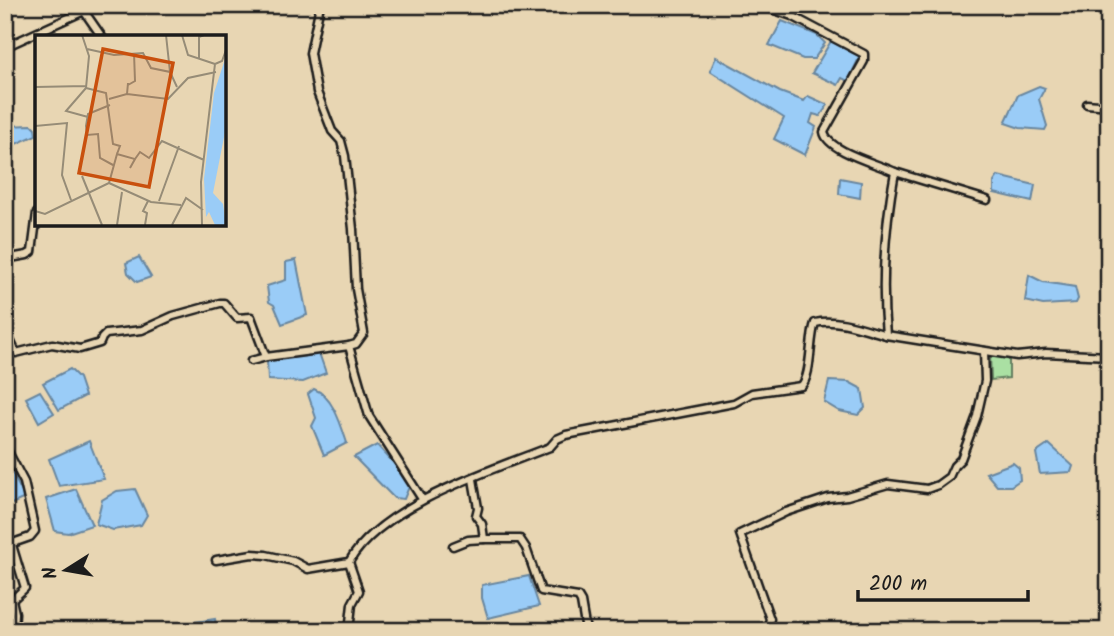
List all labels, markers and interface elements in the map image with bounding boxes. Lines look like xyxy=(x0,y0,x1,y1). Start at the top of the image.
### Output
inset map xyxy=(35,35,226,226)
north arrow xyxy=(32,534,102,604)
scale bar xyxy=(858,559,1028,603)
text: N xyxy=(35,564,67,582)
text: 200 m xyxy=(869,568,927,601)

